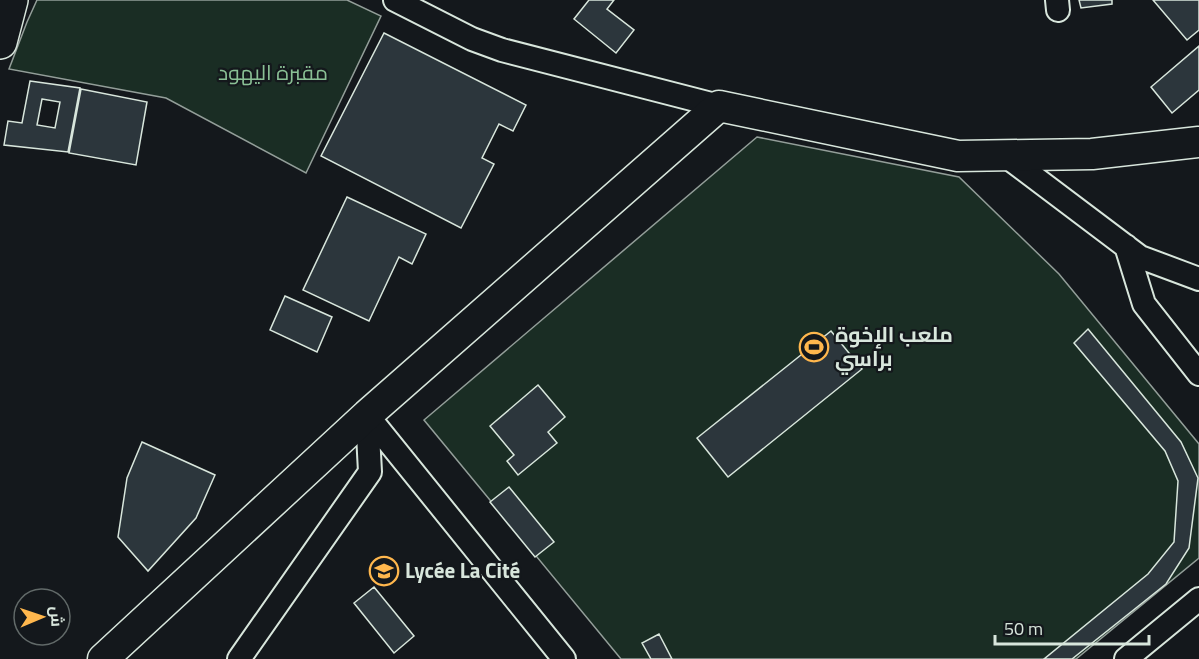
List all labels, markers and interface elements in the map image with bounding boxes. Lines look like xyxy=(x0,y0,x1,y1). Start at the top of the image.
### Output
park label: مقبرة اليهود xyxy=(218,56,328,88)
place label: ملعب الإخوة براسي xyxy=(835,318,953,375)
sports icon: ملعب الإخوة براسي xyxy=(798,331,830,363)
place label: Lycée La Cité xyxy=(405,554,520,586)
school or university icon: Lycée La Cité xyxy=(368,555,400,587)
north arrow xyxy=(12,587,72,647)
text: ش xyxy=(45,606,69,627)
scale bar xyxy=(995,608,1150,646)
text: 50 m xyxy=(1004,615,1043,642)

